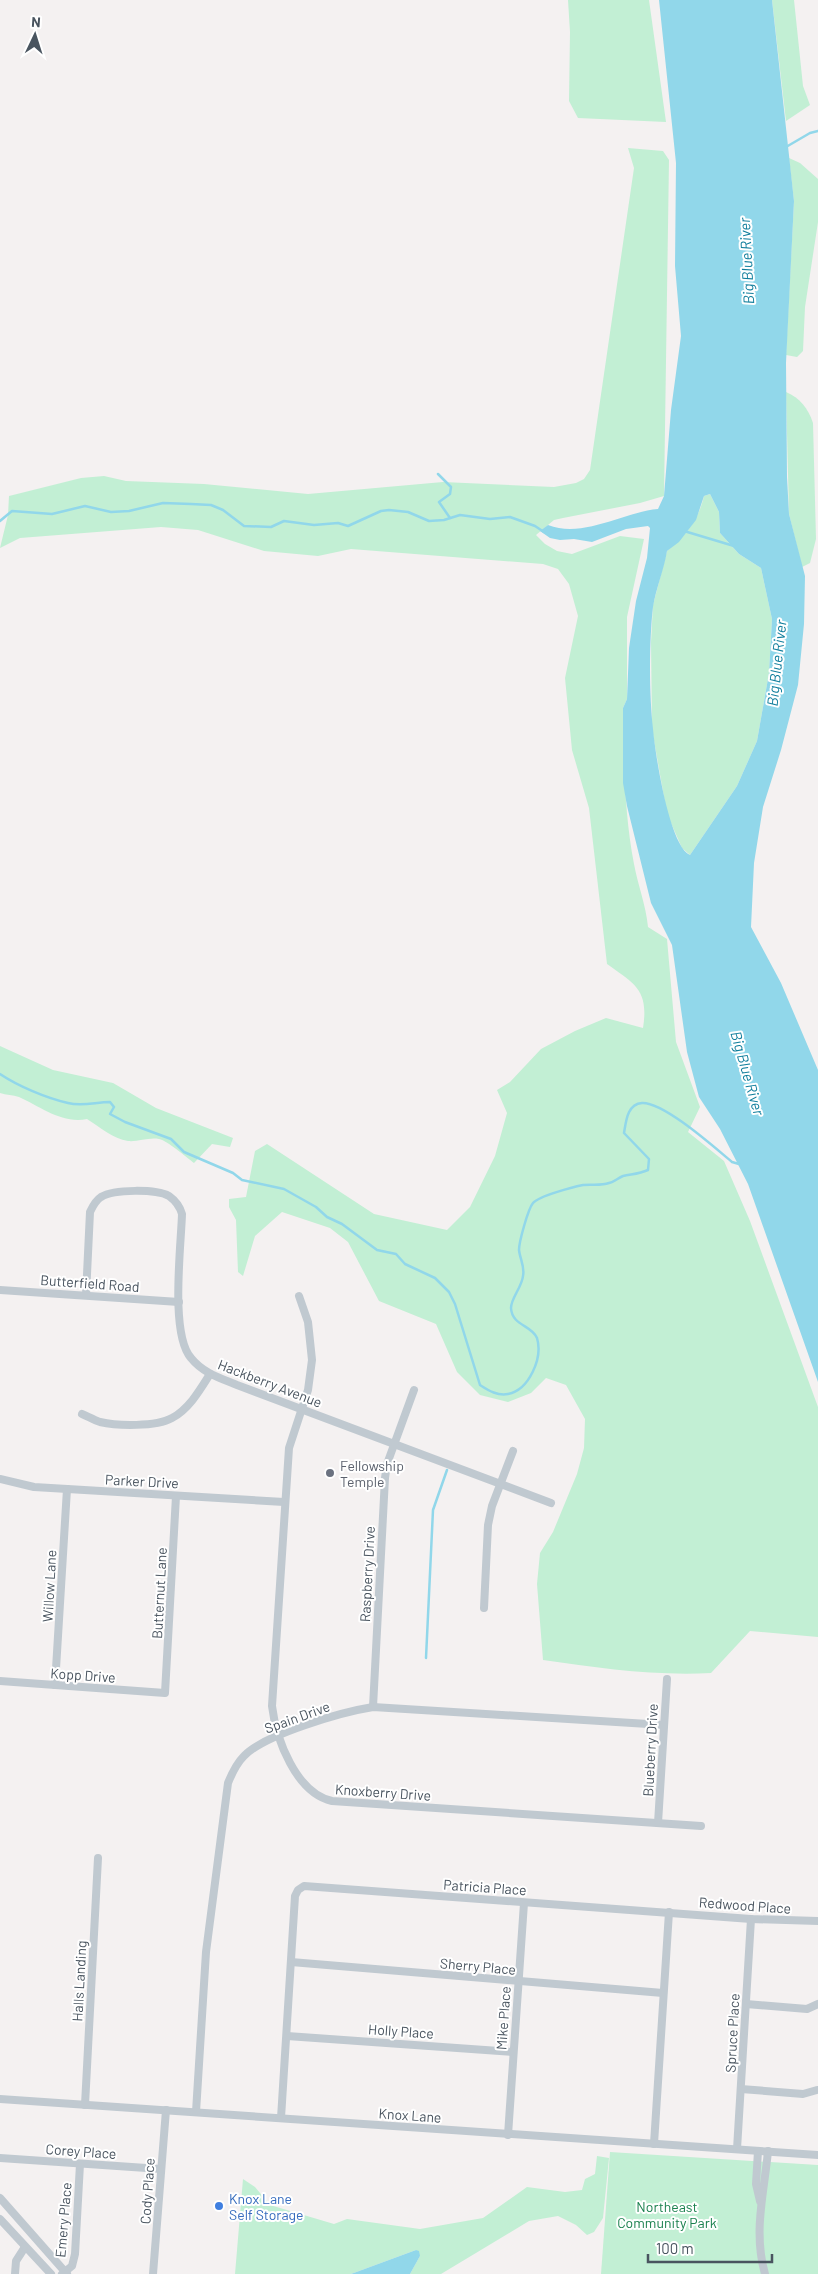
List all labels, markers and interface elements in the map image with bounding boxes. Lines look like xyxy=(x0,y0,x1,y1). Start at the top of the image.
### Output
north arrow xyxy=(10,10,60,60)
text: N xyxy=(31,13,41,30)
water label: Big Blue River xyxy=(735,216,757,305)
water label: Big Blue River xyxy=(763,618,790,707)
water label: Big Blue River xyxy=(727,1029,769,1118)
street label: Butterfield Road xyxy=(40,1271,140,1295)
street label: Hackberry Avenue xyxy=(216,1355,324,1411)
place label: Fellowship Temple xyxy=(340,1457,404,1490)
marker: Fellowship Temple xyxy=(324,1467,336,1479)
street label: Parker Drive xyxy=(105,1471,179,1491)
street label: Raspberry Drive xyxy=(356,1526,378,1622)
street label: Butternut Lane xyxy=(148,1547,170,1639)
street label: Willow Lane xyxy=(39,1549,59,1623)
street label: Kopp Drive xyxy=(50,1664,116,1686)
street label: Spain Drive xyxy=(262,1697,332,1737)
street label: Blueberry Drive xyxy=(639,1703,661,1797)
street label: Knoxberry Drive xyxy=(334,1780,432,1804)
street label: Patricia Place xyxy=(443,1876,527,1898)
street label: Redwood Place xyxy=(698,1893,792,1917)
street label: Halls Landing xyxy=(68,1940,90,2022)
street label: Sherry Place xyxy=(439,1954,517,1978)
street label: Mike Place xyxy=(492,1986,514,2050)
street label: Spruce Place xyxy=(721,1993,743,2073)
street label: Holly Place xyxy=(368,2020,434,2042)
street label: Knox Lane xyxy=(378,2104,442,2126)
street label: Corey Place xyxy=(45,2140,117,2162)
street label: Cody Place xyxy=(136,2157,158,2225)
street label: Emery Place xyxy=(51,2182,75,2258)
place label: Knox Lane Self Storage xyxy=(229,2190,304,2223)
park label: Northeast Community Park xyxy=(617,2198,717,2231)
marker: Knox Lane Self Storage xyxy=(213,2200,225,2212)
scale bar xyxy=(648,2232,772,2264)
text: 100 m xyxy=(656,2239,694,2257)

